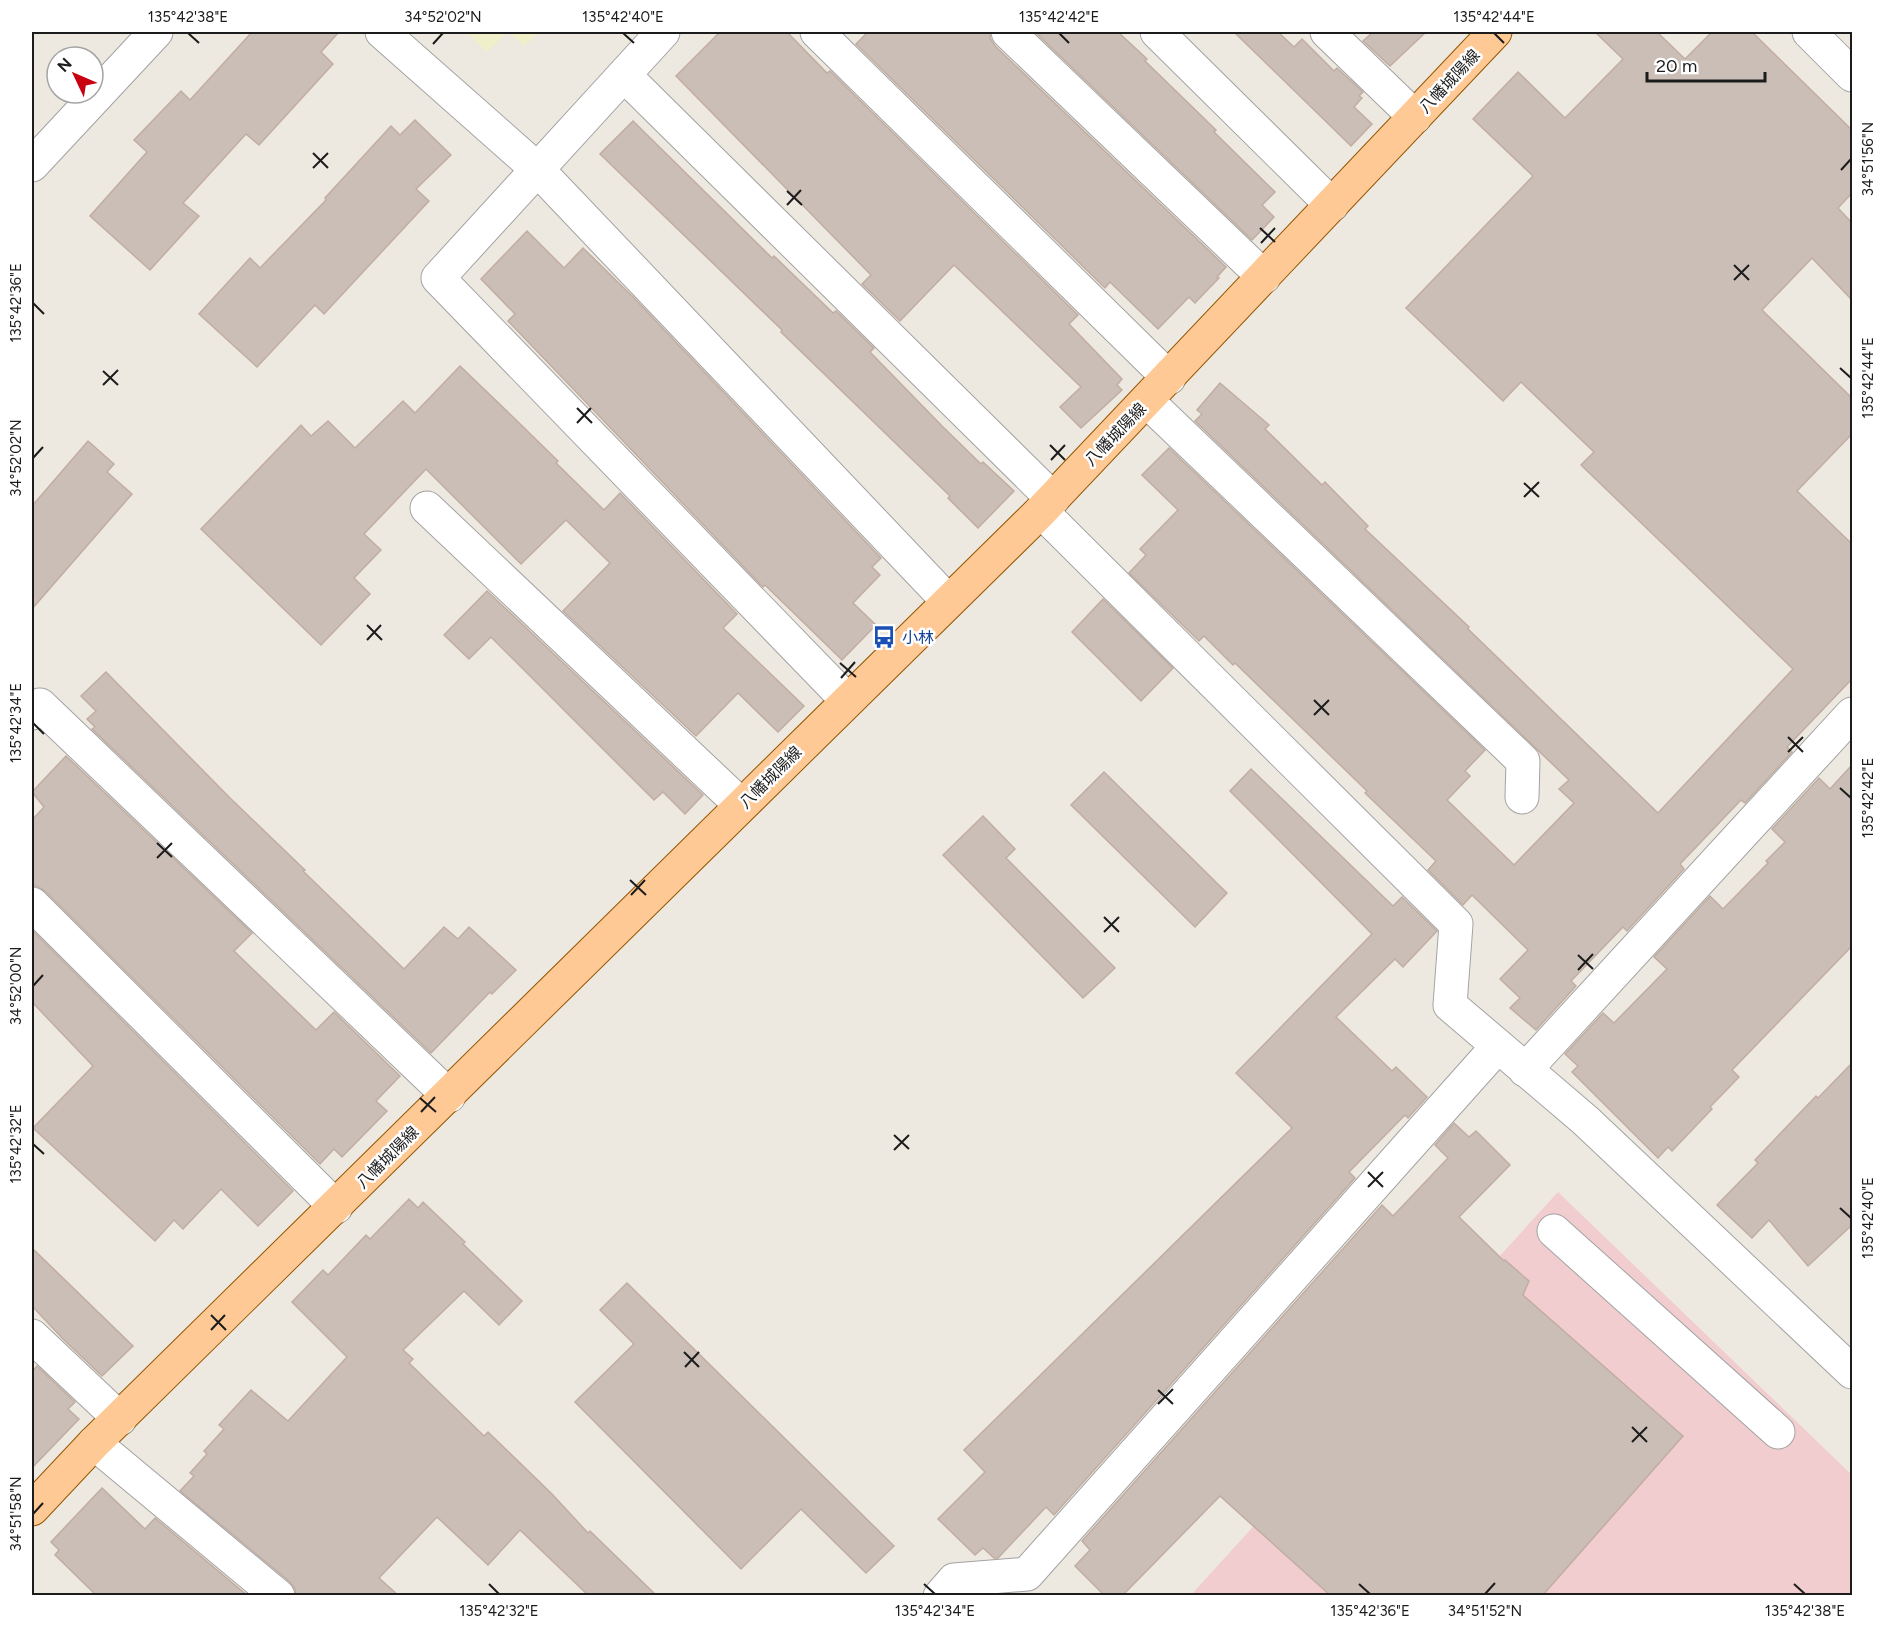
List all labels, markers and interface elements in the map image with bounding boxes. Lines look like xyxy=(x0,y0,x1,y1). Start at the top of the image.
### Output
text: 135°42'38"E xyxy=(148,8,228,26)
text: 34°52'02"N xyxy=(404,8,482,26)
text: 135°42'40"E xyxy=(582,8,664,26)
text: 135°42'42"E xyxy=(1019,8,1099,26)
text: 135°42'44"E xyxy=(1453,8,1535,26)
north arrow xyxy=(45,45,105,105)
scale bar xyxy=(1647,45,1766,83)
street label: 八幡城陽線 xyxy=(1415,46,1484,117)
text: N xyxy=(53,54,76,76)
text: 20 m xyxy=(1656,55,1697,77)
text: 34°51'56"N xyxy=(1859,122,1877,196)
text: 135°42'36"E xyxy=(7,263,25,343)
text: 135°42'44"E xyxy=(1859,337,1877,419)
street label: 八幡城陽線 xyxy=(1081,399,1150,470)
text: 34°52'02"N xyxy=(7,419,25,497)
bus stop icon: 小林 xyxy=(871,624,897,650)
place label: 小林 xyxy=(902,628,934,647)
text: 135°42'34"E xyxy=(7,683,25,763)
street label: 八幡城陽線 xyxy=(735,742,805,812)
text: 135°42'42"E xyxy=(1859,758,1877,838)
text: 34°52'00"N xyxy=(7,947,25,1025)
text: 135°42'32"E xyxy=(7,1104,25,1184)
street label: 八幡城陽線 xyxy=(352,1122,422,1192)
text: 135°42'40"E xyxy=(1859,1177,1877,1259)
text: 34°51'58"N xyxy=(7,1476,25,1552)
text: 135°42'32"E xyxy=(459,1602,539,1620)
text: 135°42'34"E xyxy=(895,1602,975,1620)
text: 135°42'36"E xyxy=(1330,1602,1410,1620)
text: 34°51'52"N xyxy=(1448,1602,1522,1620)
text: 135°42'38"E xyxy=(1765,1602,1845,1620)

